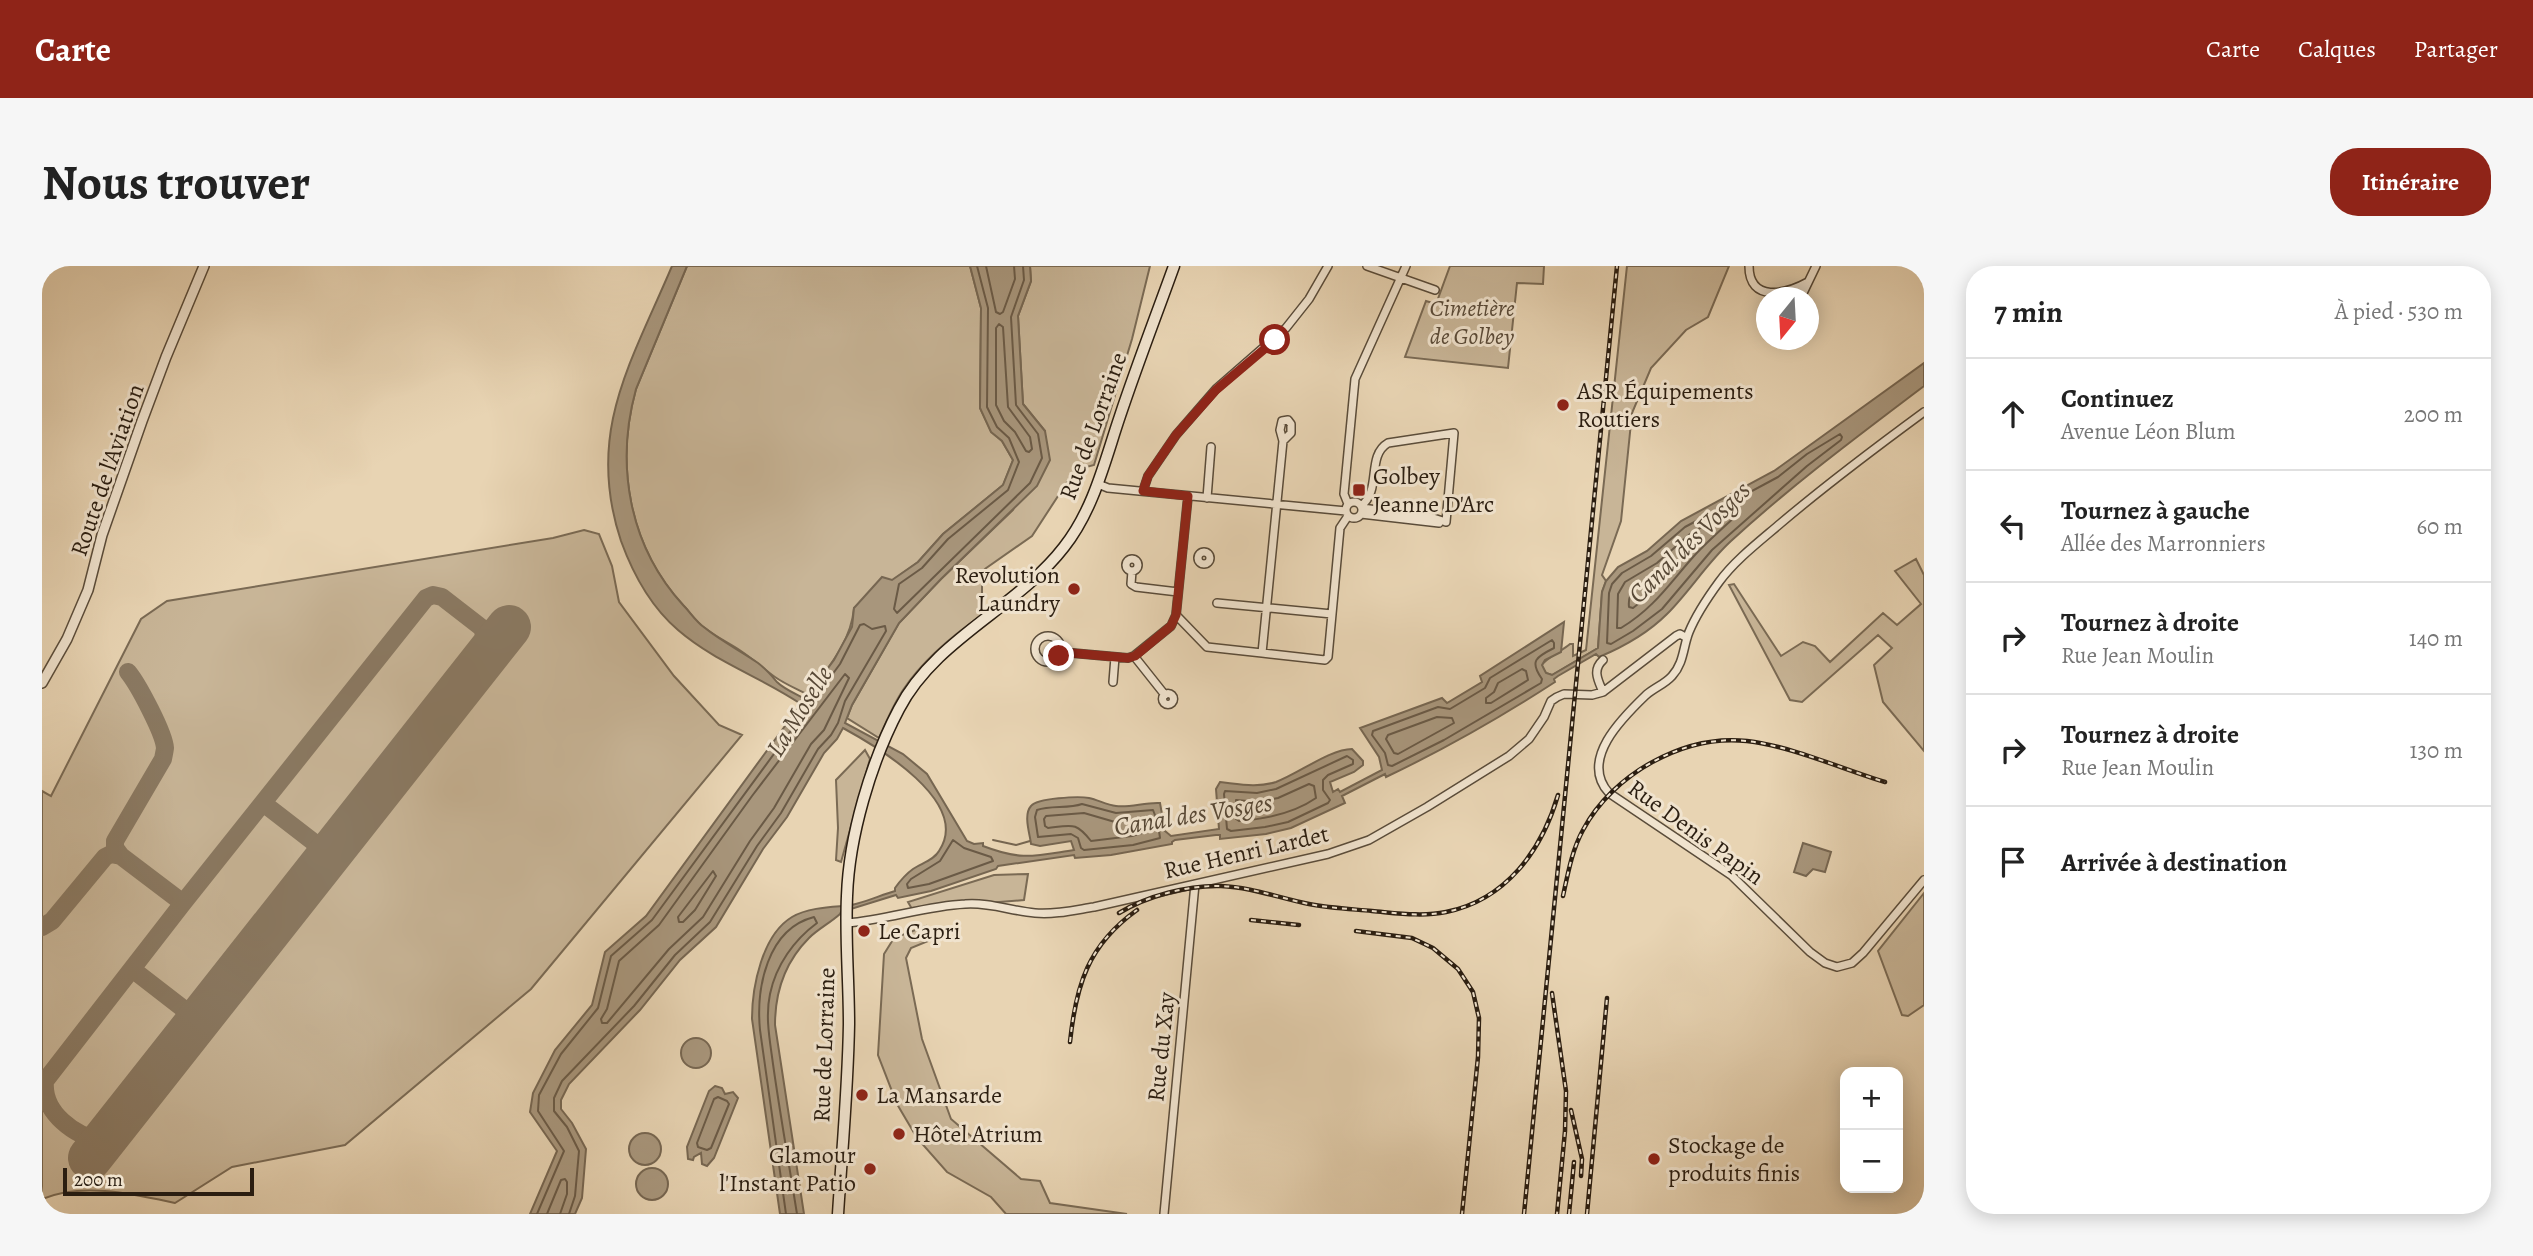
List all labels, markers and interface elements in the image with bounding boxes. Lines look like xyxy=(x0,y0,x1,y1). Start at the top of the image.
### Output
text: Carte xyxy=(35,27,111,72)
text: Carte xyxy=(2206,33,2260,65)
text: Calques xyxy=(2298,33,2376,65)
text: Partager xyxy=(2414,33,2498,65)
button: Itinéraire xyxy=(2330,148,2491,216)
text: Nous trouver xyxy=(42,149,310,216)
north arrow xyxy=(1756,287,1819,350)
park label: Cimetière de Golbey xyxy=(1429,292,1515,352)
text: 7 min xyxy=(1994,292,2063,332)
text: À pied · 530 m xyxy=(2335,296,2463,327)
route start xyxy=(1259,324,1290,355)
street label: Rue de Lorraine xyxy=(1051,348,1135,504)
place label: ASR Équipements Routiers xyxy=(1576,375,1754,435)
street label: Route de l'Aviation xyxy=(63,380,151,560)
text: Continuez xyxy=(2061,381,2174,416)
icon: ahead xyxy=(1994,395,2032,433)
marker: ASR Équipements Routiers xyxy=(1555,397,1571,413)
text: 200 m xyxy=(2404,399,2463,430)
text: Avenue Léon Blum xyxy=(2061,416,2236,447)
place label: Golbey Jeanne D'Arc xyxy=(1373,460,1494,520)
water label: Canal des Vosges xyxy=(1620,473,1758,611)
marker: Golbey Jeanne D'Arc xyxy=(1351,482,1367,498)
text: Tournez à gauche xyxy=(2061,493,2250,528)
icon: left xyxy=(1994,507,2032,545)
text: 60 m xyxy=(2416,511,2463,542)
text: Allée des Marronniers xyxy=(2061,528,2266,559)
place label: Revolution Laundry xyxy=(954,559,1060,619)
marker: Revolution Laundry xyxy=(1066,581,1082,597)
text: Tournez à droite xyxy=(2061,605,2239,640)
icon: right xyxy=(1994,619,2032,657)
text: 140 m xyxy=(2409,623,2463,654)
route end xyxy=(1043,640,1074,671)
text: Rue Jean Moulin xyxy=(2061,640,2214,671)
water label: La Moselle xyxy=(758,659,841,763)
text: Tournez à droite xyxy=(2061,717,2239,752)
icon: right xyxy=(1994,731,2032,769)
text: 130 m xyxy=(2410,735,2463,766)
text: Rue Jean Moulin xyxy=(2061,752,2214,783)
street label: Rue Denis Papin xyxy=(1622,772,1770,892)
water label: Canal des Vosges xyxy=(1111,785,1275,844)
street label: Rue Henri Lardet xyxy=(1160,817,1332,887)
icon: arrive xyxy=(1994,843,2032,881)
text: Arrivée à destination xyxy=(2061,845,2287,880)
place label: Le Capri xyxy=(878,915,961,947)
marker: Le Capri xyxy=(856,923,872,939)
street label: Rue de Lorraine xyxy=(805,967,843,1123)
street label: Rue du Xay xyxy=(1139,990,1183,1103)
map controls xyxy=(1840,1067,1903,1193)
button: + xyxy=(1840,1067,1903,1130)
place label: La Mansarde xyxy=(876,1079,1002,1111)
marker: La Mansarde xyxy=(854,1087,870,1103)
place label: Hôtel Atrium xyxy=(913,1118,1043,1150)
marker: Hôtel Atrium xyxy=(891,1126,907,1142)
place label: Stockage de produits finis xyxy=(1668,1129,1800,1189)
button: − xyxy=(1840,1130,1903,1193)
place label: Glamour l'Instant Patio xyxy=(719,1139,856,1199)
marker: Stockage de produits finis xyxy=(1646,1151,1662,1167)
marker: Glamour l'Instant Patio xyxy=(862,1161,878,1177)
scale bar xyxy=(63,1165,254,1197)
text: 200 m xyxy=(74,1167,123,1193)

